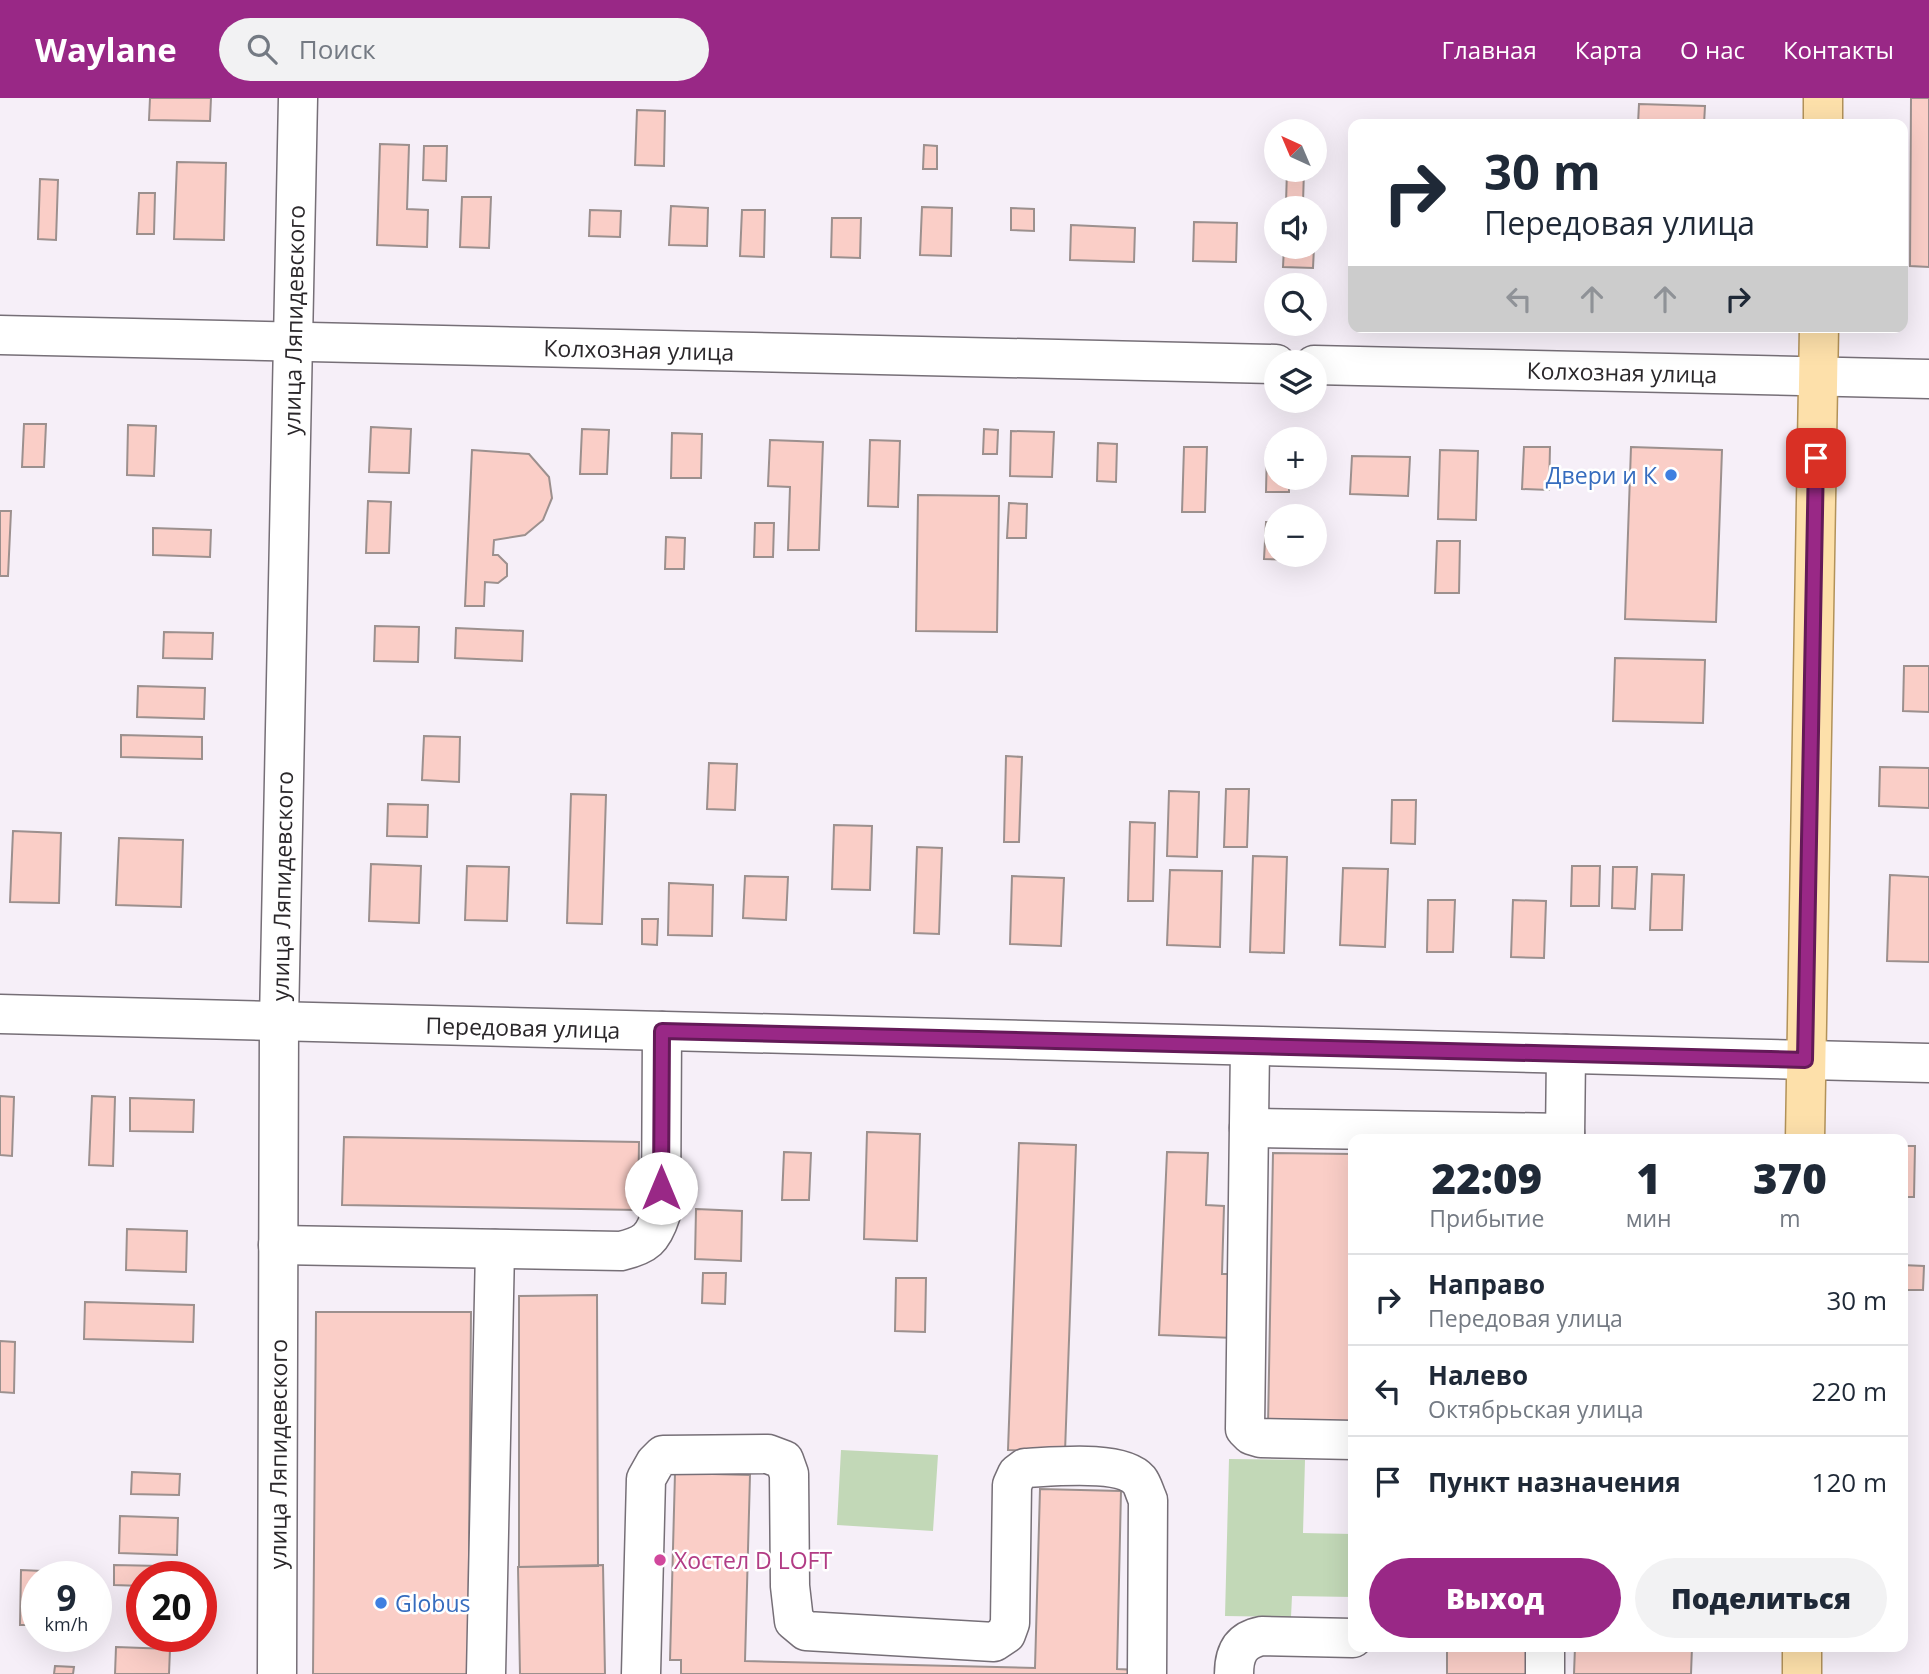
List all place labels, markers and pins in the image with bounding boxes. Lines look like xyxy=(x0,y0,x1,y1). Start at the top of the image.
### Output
pin xyxy=(1786,428,1846,488)
place label: Двери и К xyxy=(1546,459,1658,491)
marker: Двери и К xyxy=(1663,467,1679,483)
place label: Хостел D LOFT xyxy=(674,1544,832,1576)
marker: Хостел D LOFT xyxy=(652,1552,668,1568)
place label: Globus xyxy=(395,1587,471,1619)
marker: Globus xyxy=(373,1595,389,1611)

